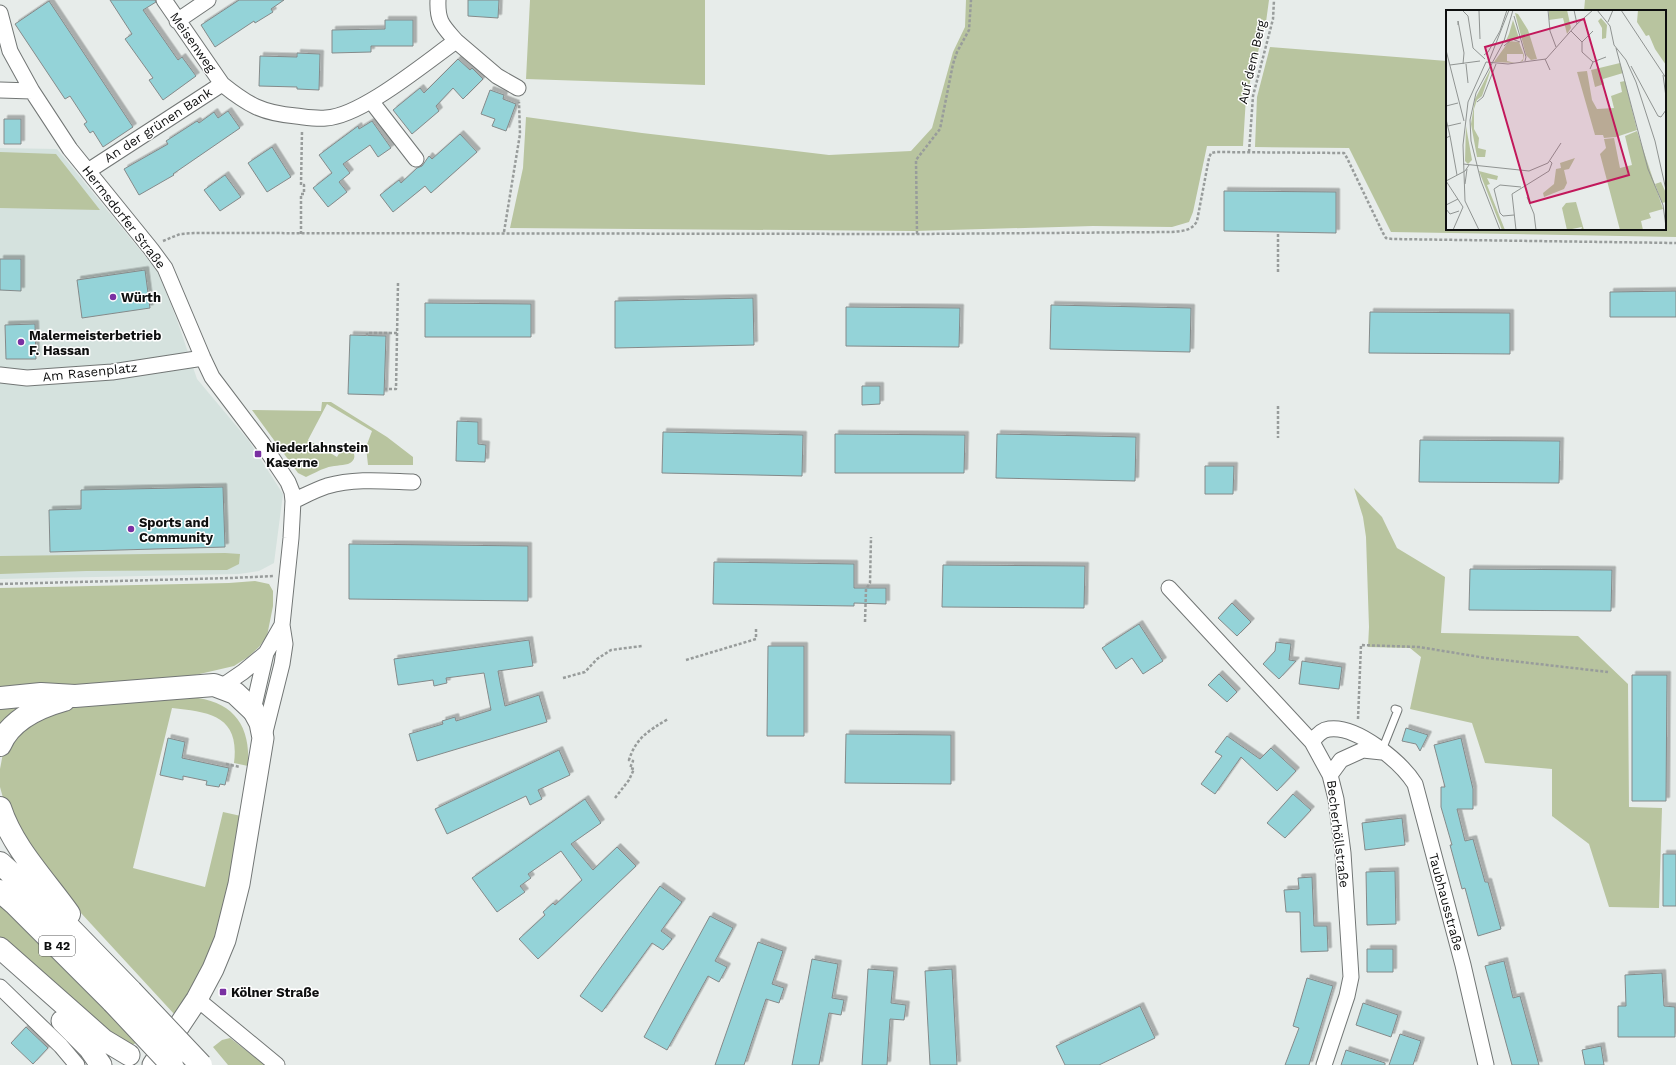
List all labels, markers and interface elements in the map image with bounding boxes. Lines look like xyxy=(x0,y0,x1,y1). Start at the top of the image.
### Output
street label: Meisenweg xyxy=(167,9,219,75)
inset map xyxy=(1446,10,1666,230)
street label: Auf dem Berg xyxy=(1235,18,1269,106)
street label: An der grünen Bank xyxy=(101,84,215,166)
street label: Hermsdorfer Straße xyxy=(79,163,169,271)
place label: Würth xyxy=(121,290,161,305)
marker: Würth xyxy=(108,292,118,302)
place label: Malermeisterbetrieb F. Hassan xyxy=(29,328,161,358)
marker: Malermeisterbetrieb F. Hassan xyxy=(16,337,26,347)
street label: Am Rasenplatz xyxy=(42,360,138,384)
place label: Niederlahnstein Kaserne xyxy=(266,440,368,470)
marker: Niederlahnstein Kaserne xyxy=(253,449,263,459)
place label: Sports and Community xyxy=(139,515,214,545)
marker: Sports and Community xyxy=(126,524,136,534)
street label: Becherhöllstraße xyxy=(1324,779,1352,889)
street label: Taubhausstraße xyxy=(1426,851,1466,953)
road number: B 42 xyxy=(39,936,75,956)
place label: Kölner Straße xyxy=(231,985,320,1000)
marker: Kölner Straße xyxy=(218,987,228,997)

